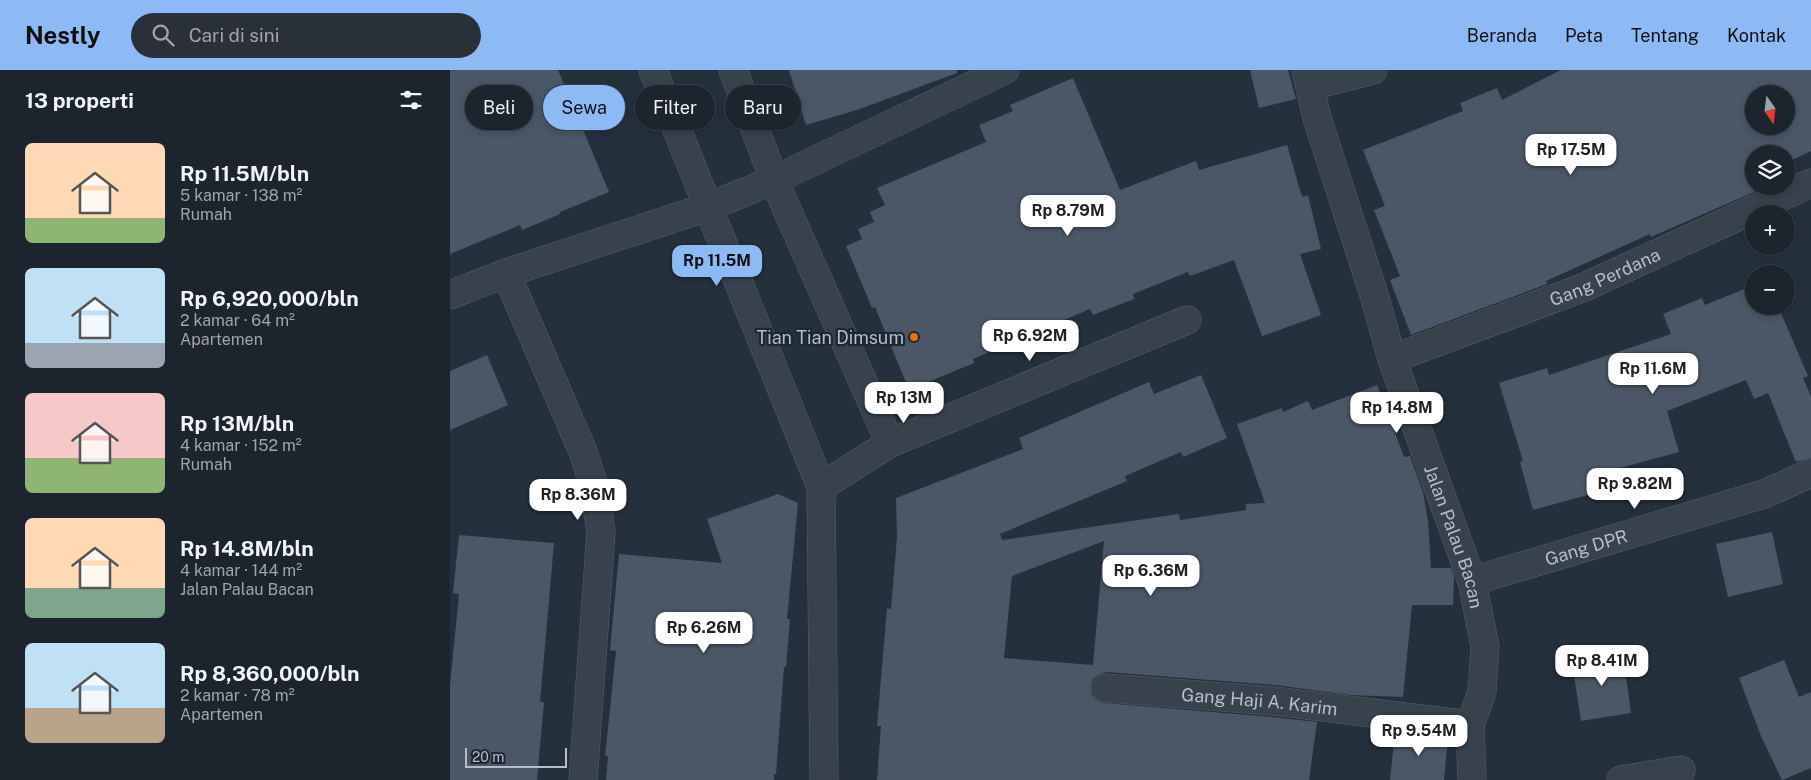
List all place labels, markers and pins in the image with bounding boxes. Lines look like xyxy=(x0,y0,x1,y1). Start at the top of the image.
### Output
pin: Rp 17.5M xyxy=(1519,134,1623,176)
pin: Rp 8.79M xyxy=(1016,194,1120,237)
pin: Rp 11.5M xyxy=(665,244,769,287)
pin: Rp 6.92M xyxy=(978,320,1082,362)
place label: Tian Tian Dimsum xyxy=(757,327,904,348)
marker: Tian Tian Dimsum xyxy=(908,331,920,343)
pin: Rp 11.6M xyxy=(1601,352,1705,395)
pin: Rp 13M xyxy=(863,382,945,424)
pin: Rp 14.8M xyxy=(1345,392,1449,434)
pin: Rp 9.82M xyxy=(1583,468,1687,510)
pin: Rp 8.36M xyxy=(526,478,630,521)
pin: Rp 6.36M xyxy=(1099,554,1203,597)
pin: Rp 6.26M xyxy=(652,612,756,654)
pin: Rp 8.41M xyxy=(1550,644,1654,687)
pin: Rp 9.54M xyxy=(1367,714,1471,757)

